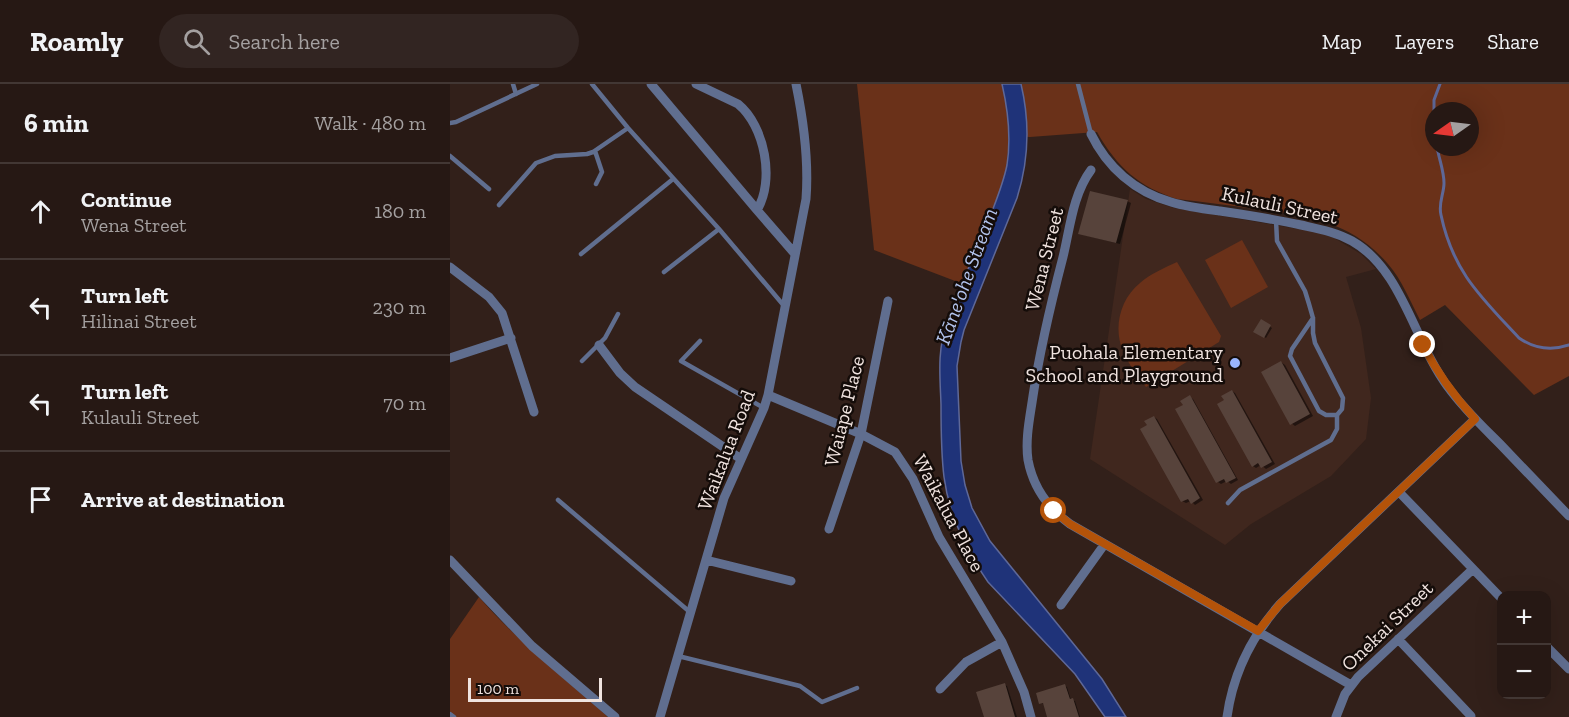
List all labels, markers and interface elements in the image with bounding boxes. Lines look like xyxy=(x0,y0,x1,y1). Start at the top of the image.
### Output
search box xyxy=(159,14,579,68)
text: Roamly xyxy=(30,25,123,58)
icon: search xyxy=(180,25,213,58)
text: Search here xyxy=(228,28,340,55)
text: Map xyxy=(1322,29,1362,54)
text: Layers xyxy=(1395,29,1454,54)
text: Share xyxy=(1487,29,1539,54)
north arrow xyxy=(1425,102,1479,156)
text: 6 min xyxy=(24,107,89,139)
text: Walk · 480 m xyxy=(315,111,426,135)
street label: Kulauli Street xyxy=(1220,181,1341,229)
text: Continue xyxy=(81,186,172,213)
icon: ahead xyxy=(24,195,57,228)
text: 180 m xyxy=(374,199,426,223)
water label: Kāne'ohe Stream xyxy=(930,204,1002,348)
street label: Wena Street xyxy=(1020,204,1069,313)
text: Wena Street xyxy=(81,213,187,237)
text: Turn left xyxy=(81,282,168,309)
icon: left xyxy=(24,291,57,324)
text: 230 m xyxy=(373,295,426,319)
text: Hilinai Street xyxy=(81,309,197,333)
route end xyxy=(1409,331,1435,357)
place label: Puohala Elementary School and Playground xyxy=(1026,340,1224,387)
street label: Waiape Place xyxy=(819,353,869,469)
marker: Puohala Elementary School and Playground xyxy=(1228,356,1242,370)
text: Turn left xyxy=(81,378,168,405)
street label: Waikalua Road xyxy=(692,386,760,514)
icon: left xyxy=(24,387,57,420)
text: 70 m xyxy=(383,391,426,415)
text: Kulauli Street xyxy=(81,405,199,429)
street label: Waikalua Place xyxy=(908,450,990,576)
icon: arrive xyxy=(24,483,57,516)
text: Arrive at destination xyxy=(81,486,284,513)
route start xyxy=(1040,497,1066,523)
street label: Onekai Street xyxy=(1336,576,1438,676)
map controls xyxy=(1497,591,1551,699)
button: + xyxy=(1497,591,1551,645)
button: − xyxy=(1497,645,1551,699)
scale bar xyxy=(468,675,602,702)
text: 100 m xyxy=(477,679,519,698)

